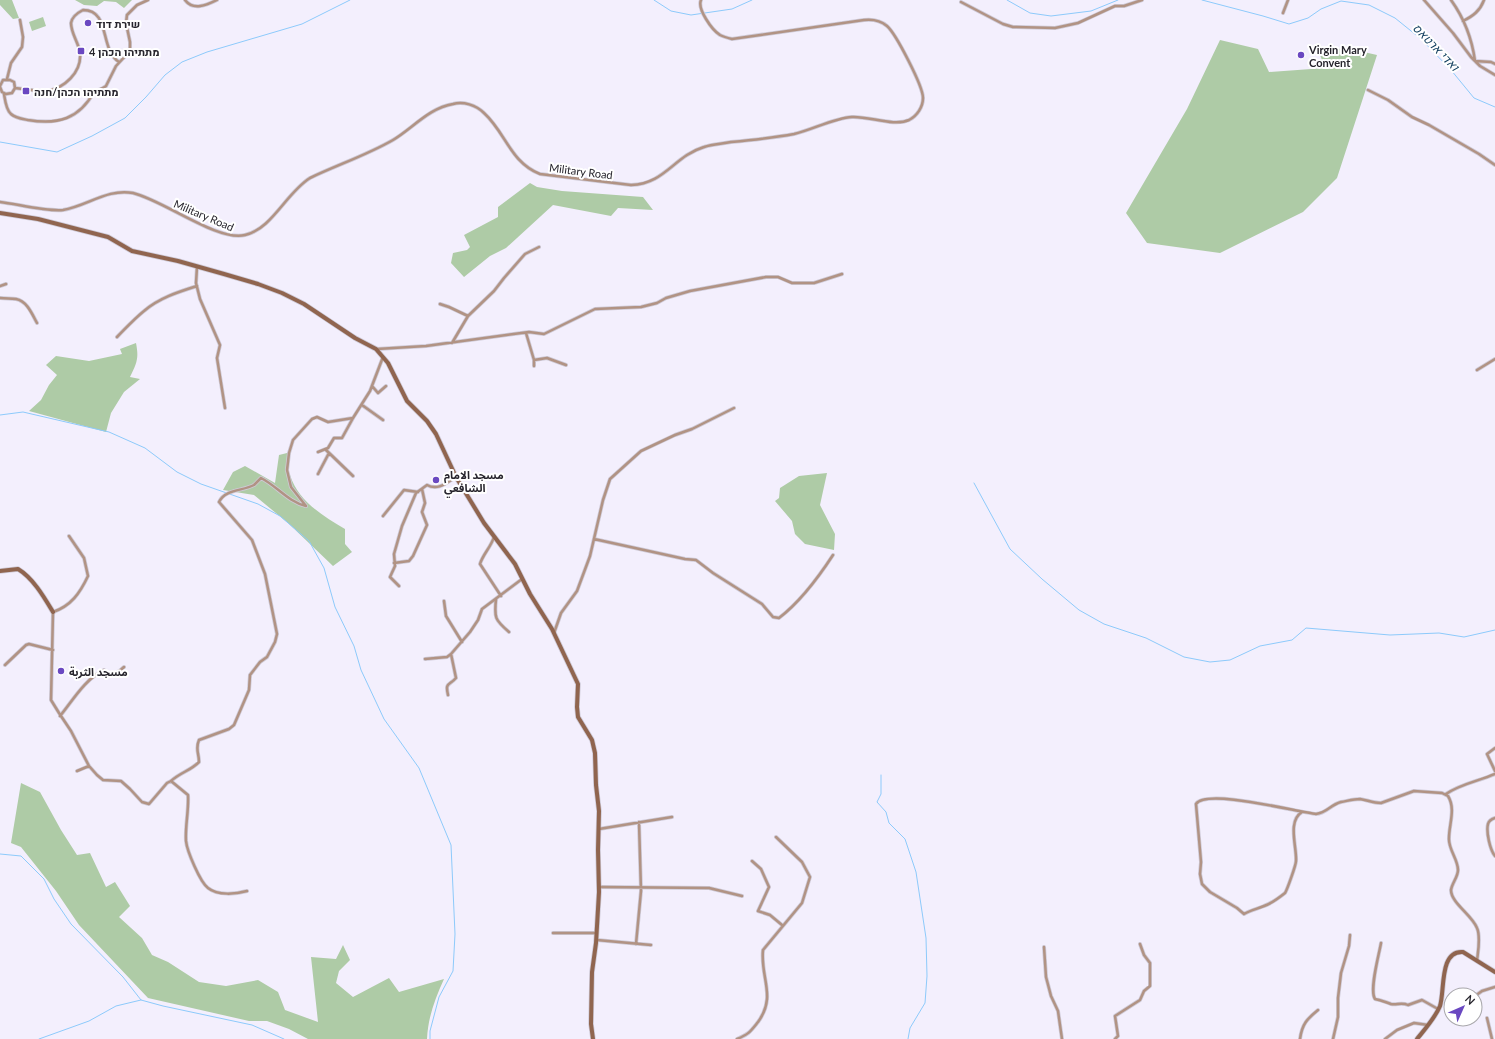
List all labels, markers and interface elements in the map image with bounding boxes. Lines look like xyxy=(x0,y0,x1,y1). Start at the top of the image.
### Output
place label: שירת דוד xyxy=(96,17,140,30)
marker: שירת דוד xyxy=(83,18,93,28)
water label: ואדי ארטאס xyxy=(1410,20,1463,75)
place label: Virgin Mary Convent xyxy=(1308,43,1367,69)
place label: מתתיהו הכהן 4 xyxy=(89,45,159,58)
marker: מתתיהו הכהן 4 xyxy=(76,46,86,56)
marker: Virgin Mary Convent xyxy=(1296,50,1306,60)
place label: מתתיהו הכהן/חנה xyxy=(34,85,119,98)
marker: מתתיהו הכהן/חנה xyxy=(21,86,31,96)
street label: Military Road xyxy=(548,161,614,181)
street label: Military Road xyxy=(172,197,236,233)
place label: مسجد الامام الشافعي xyxy=(444,468,504,497)
marker: مسجد الامام الشافعي xyxy=(431,475,441,485)
place label: مسجد الثربة xyxy=(69,665,128,679)
marker: مسجد الثربة xyxy=(56,666,66,676)
north arrow xyxy=(1443,987,1483,1027)
text: N xyxy=(1463,992,1478,1007)

